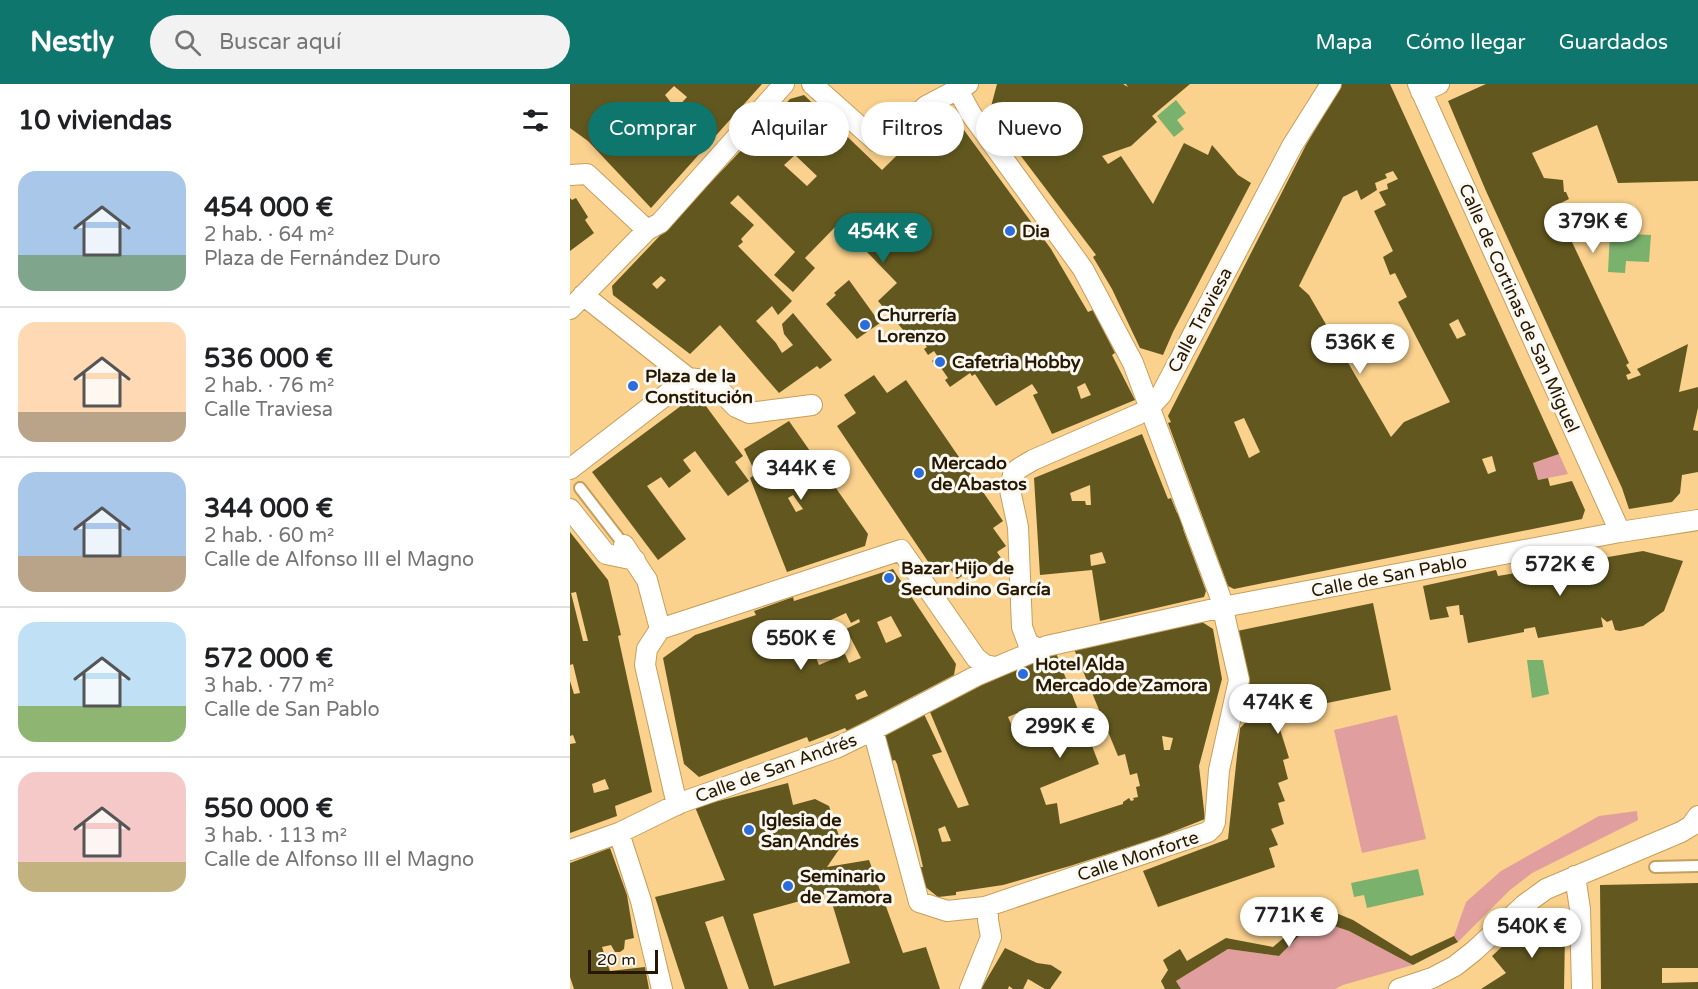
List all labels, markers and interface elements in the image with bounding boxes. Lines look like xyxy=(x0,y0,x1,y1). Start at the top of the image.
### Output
search box xyxy=(150,15,570,69)
text: Nestly xyxy=(30,25,114,59)
icon: search xyxy=(171,26,204,59)
text: Buscar aquí xyxy=(219,29,341,55)
text: Mapa xyxy=(1315,30,1373,55)
text: Cómo llegar xyxy=(1406,30,1526,55)
text: Guardados xyxy=(1559,30,1668,55)
chip: Comprar xyxy=(588,102,717,156)
chip: Alquilar xyxy=(729,102,849,156)
chip: Filtros xyxy=(861,102,964,156)
chip: Nuevo xyxy=(976,102,1083,156)
icon: filters xyxy=(519,104,552,137)
text: 10 viviendas xyxy=(18,105,172,136)
street label: Calle de Cortinas de San Miguel xyxy=(1454,180,1584,436)
text: 454 000 € xyxy=(204,192,333,223)
icon: home xyxy=(66,195,138,267)
pin: 379K € xyxy=(1544,203,1642,254)
text: 379K € xyxy=(1558,210,1628,234)
pin: 454K € xyxy=(834,213,932,264)
text: 454K € xyxy=(848,220,918,244)
place label: Dia xyxy=(1022,220,1050,242)
text: 2 hab. · 64 m² xyxy=(204,223,334,247)
marker: Dia xyxy=(1003,224,1017,238)
text: Plaza de Fernández Duro xyxy=(204,247,441,271)
street label: Calle Traviesa xyxy=(1163,264,1237,376)
place label: Churrería Lorenzo xyxy=(877,304,957,347)
marker: Churrería Lorenzo xyxy=(858,318,872,332)
pin: 536K € xyxy=(1311,324,1409,375)
text: 536K € xyxy=(1325,331,1395,355)
text: 536 000 € xyxy=(204,343,333,374)
icon: home xyxy=(66,346,138,418)
place label: Cafetria Hobby xyxy=(952,351,1081,373)
marker: Cafetria Hobby xyxy=(933,355,947,369)
place label: Plaza de la Constitución xyxy=(645,365,753,408)
text: 2 hab. · 76 m² xyxy=(204,374,334,398)
marker: Plaza de la Constitución xyxy=(626,379,640,393)
text: Calle Traviesa xyxy=(204,398,333,422)
pin: 344K € xyxy=(752,450,850,501)
place label: Mercado de Abastos xyxy=(931,452,1027,495)
text: 344K € xyxy=(766,457,836,481)
marker: Mercado de Abastos xyxy=(912,466,926,480)
text: 344 000 € xyxy=(204,493,333,524)
icon: home xyxy=(66,496,138,568)
text: 2 hab. · 60 m² xyxy=(204,524,334,548)
pin: 572K € xyxy=(1511,546,1609,597)
text: Calle de Alfonso III el Magno xyxy=(204,548,474,572)
street label: Calle de San Pablo xyxy=(1309,550,1469,602)
text: 572K € xyxy=(1525,553,1595,577)
place label: Bazar Hijo de Secundino García xyxy=(901,557,1051,600)
marker: Bazar Hijo de Secundino García xyxy=(882,571,896,585)
pin: 550K € xyxy=(752,620,850,671)
text: 550K € xyxy=(766,627,836,651)
text: 572 000 € xyxy=(204,643,333,674)
icon: home xyxy=(66,646,138,718)
place label: Hotel Alda Mercado de Zamora xyxy=(1035,653,1208,696)
marker: Hotel Alda Mercado de Zamora xyxy=(1016,667,1030,681)
text: 3 hab. · 77 m² xyxy=(204,674,334,698)
pin: 474K € xyxy=(1229,684,1327,735)
text: 474K € xyxy=(1243,691,1313,715)
text: Calle de San Pablo xyxy=(204,698,380,722)
pin: 299K € xyxy=(1011,708,1109,759)
text: 299K € xyxy=(1025,715,1095,739)
street label: Calle de San Andrés xyxy=(692,728,860,808)
text: 550 000 € xyxy=(204,793,333,824)
icon: home xyxy=(66,796,138,868)
place label: Iglesia de San Andrés xyxy=(761,809,859,852)
marker: Iglesia de San Andrés xyxy=(742,823,756,837)
text: 3 hab. · 113 m² xyxy=(204,824,347,848)
street label: Calle Monforte xyxy=(1074,826,1202,886)
text: Calle de Alfonso III el Magno xyxy=(204,848,474,872)
place label: Seminario de Zamora xyxy=(800,865,892,908)
marker: Seminario de Zamora xyxy=(781,879,795,893)
pin: 771K € xyxy=(1240,897,1338,948)
text: 771K € xyxy=(1254,904,1324,928)
pin: 540K € xyxy=(1483,908,1581,959)
text: 540K € xyxy=(1497,915,1567,939)
scale bar xyxy=(588,947,658,974)
text: 20 m xyxy=(597,950,636,970)

